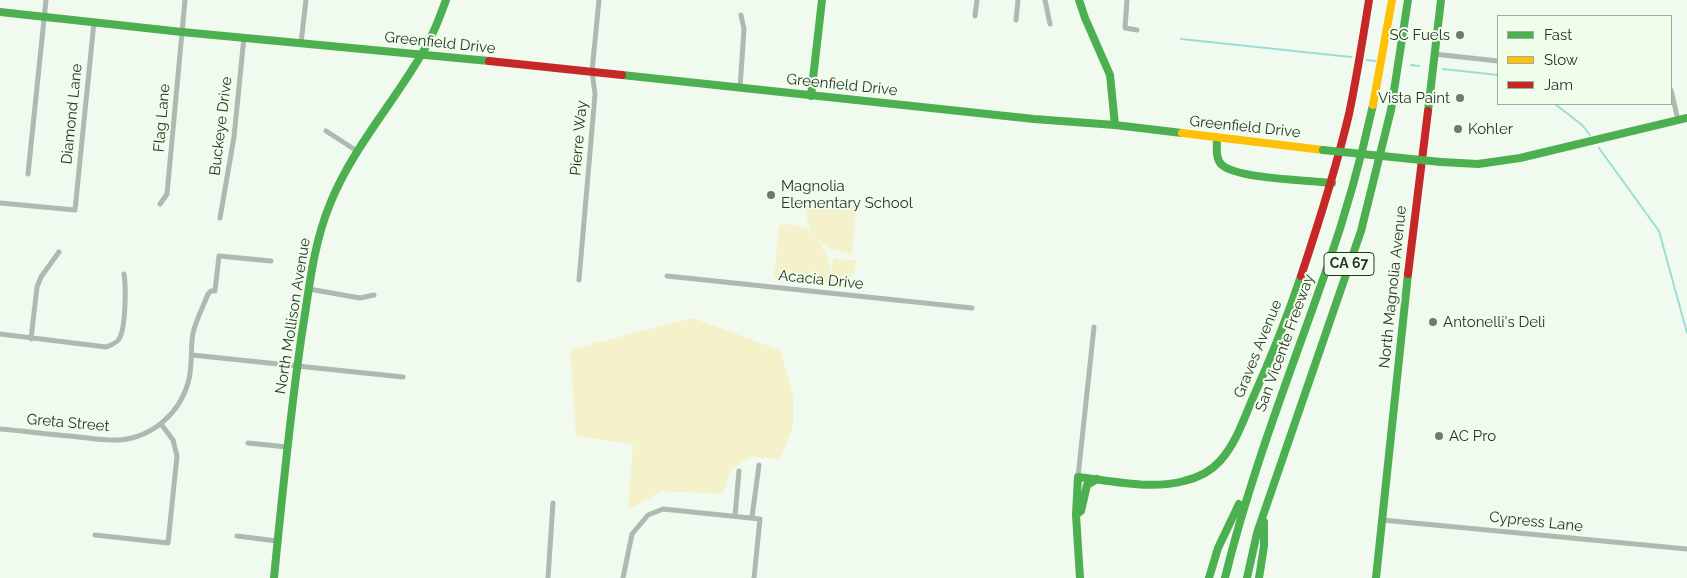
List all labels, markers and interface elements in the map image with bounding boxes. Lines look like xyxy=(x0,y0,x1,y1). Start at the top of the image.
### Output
legend xyxy=(1497,15,1672,105)
place label: SC Fuels xyxy=(1389,26,1450,44)
text: Fast xyxy=(1544,26,1572,44)
street label: Greenfield Drive xyxy=(384,28,496,58)
marker: SC Fuels xyxy=(1454,29,1466,41)
text: Slow xyxy=(1544,51,1578,69)
street label: Diamond Lane xyxy=(58,63,86,165)
street label: Greenfield Drive xyxy=(786,70,898,100)
street label: Buckeye Drive xyxy=(206,76,236,176)
text: Jam xyxy=(1544,76,1573,94)
street label: Flag Lane xyxy=(150,83,174,153)
place label: Vista Paint xyxy=(1378,89,1450,107)
marker: Vista Paint xyxy=(1454,92,1466,104)
street label: Pierre Way xyxy=(567,100,591,176)
street label: Greenfield Drive xyxy=(1189,112,1301,142)
place label: Kohler xyxy=(1468,120,1513,138)
marker: Kohler xyxy=(1452,123,1464,135)
place label: Magnolia Elementary School xyxy=(781,177,913,212)
marker: Magnolia Elementary School xyxy=(765,189,777,201)
street label: North Magnolia Avenue xyxy=(1376,205,1410,369)
street label: North Mollison Avenue xyxy=(272,237,314,395)
road number: CA 67 xyxy=(1324,252,1374,276)
street label: Acacia Drive xyxy=(777,267,865,293)
street label: San Vicente Freeway xyxy=(1252,272,1318,414)
street label: Graves Avenue xyxy=(1230,297,1286,401)
place label: Antonelli's Deli xyxy=(1443,313,1545,331)
marker: Antonelli's Deli xyxy=(1427,316,1439,328)
street label: Greta Street xyxy=(26,410,110,436)
place label: AC Pro xyxy=(1449,427,1496,445)
marker: AC Pro xyxy=(1433,430,1445,442)
street label: Cypress Lane xyxy=(1488,508,1584,536)

